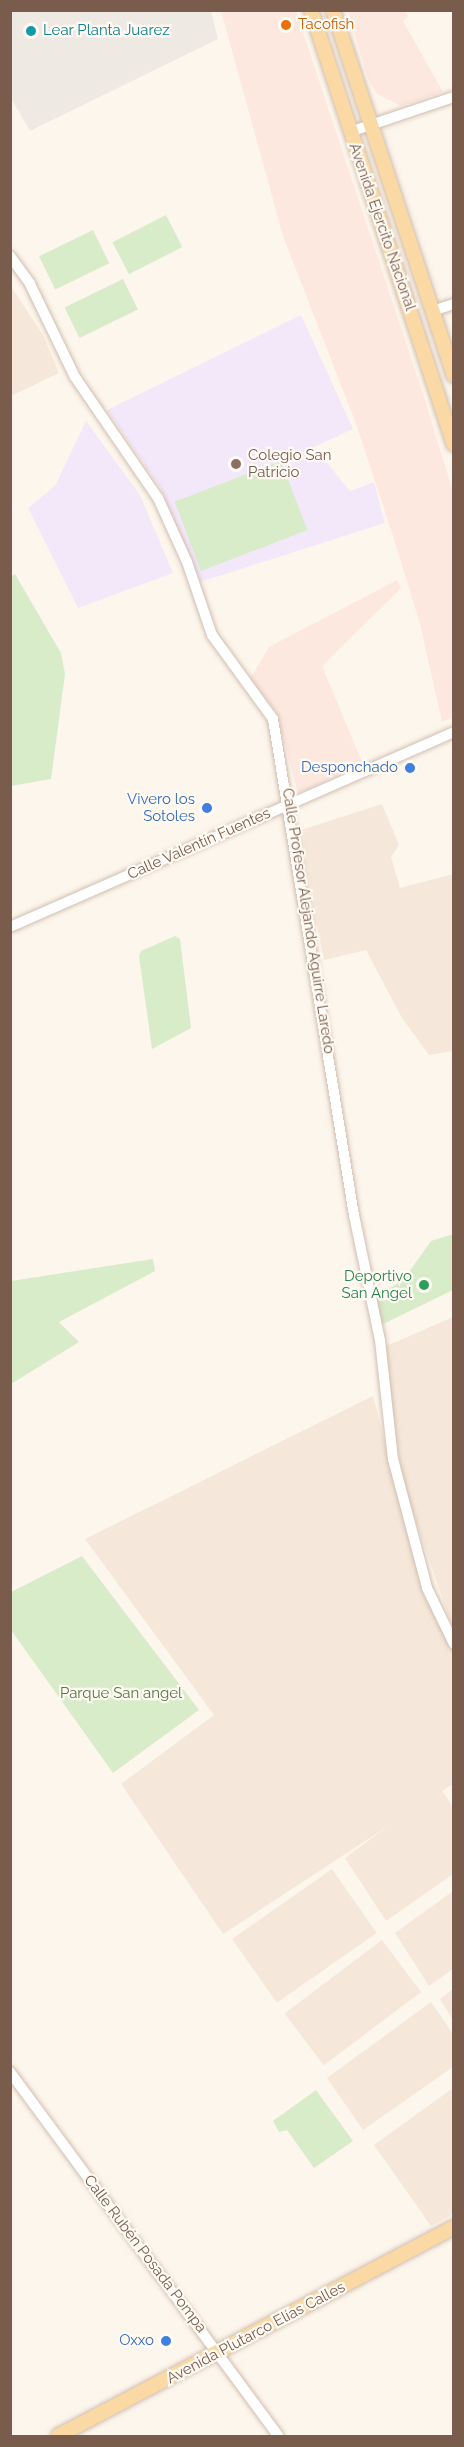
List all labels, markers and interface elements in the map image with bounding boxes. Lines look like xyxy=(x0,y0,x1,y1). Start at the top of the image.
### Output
place label: Tacofish xyxy=(298,16,354,34)
marker: Tacofish xyxy=(279,18,293,32)
place label: Lear Planta Juarez xyxy=(43,22,170,40)
marker: Lear Planta Juarez xyxy=(24,24,38,38)
street label: Avenida Ejercito Nacional xyxy=(345,141,419,313)
place label: Colegio San Patricio xyxy=(248,446,331,481)
marker: Colegio San Patricio xyxy=(229,457,243,471)
place label: Desponchado xyxy=(301,759,398,777)
marker: Desponchado xyxy=(403,761,417,775)
street label: Calle Profesor Alejando Aguirre Laredo xyxy=(278,786,338,1056)
place label: Vivero los Sotoles xyxy=(127,790,195,825)
marker: Vivero los Sotoles xyxy=(200,801,214,815)
street label: Calle Valentín Fuentes xyxy=(125,804,273,884)
place label: Deportivo San Angel xyxy=(341,1267,412,1302)
marker: Deportivo San Angel xyxy=(417,1278,431,1292)
park label: Parque San angel xyxy=(60,1685,182,1703)
street label: Calle Rubén Posada Pompa xyxy=(80,2172,210,2336)
street label: Avenida Plutarco Elías Calles xyxy=(164,2278,348,2388)
place label: Oxxo xyxy=(119,2332,154,2350)
marker: Oxxo xyxy=(159,2334,173,2348)

